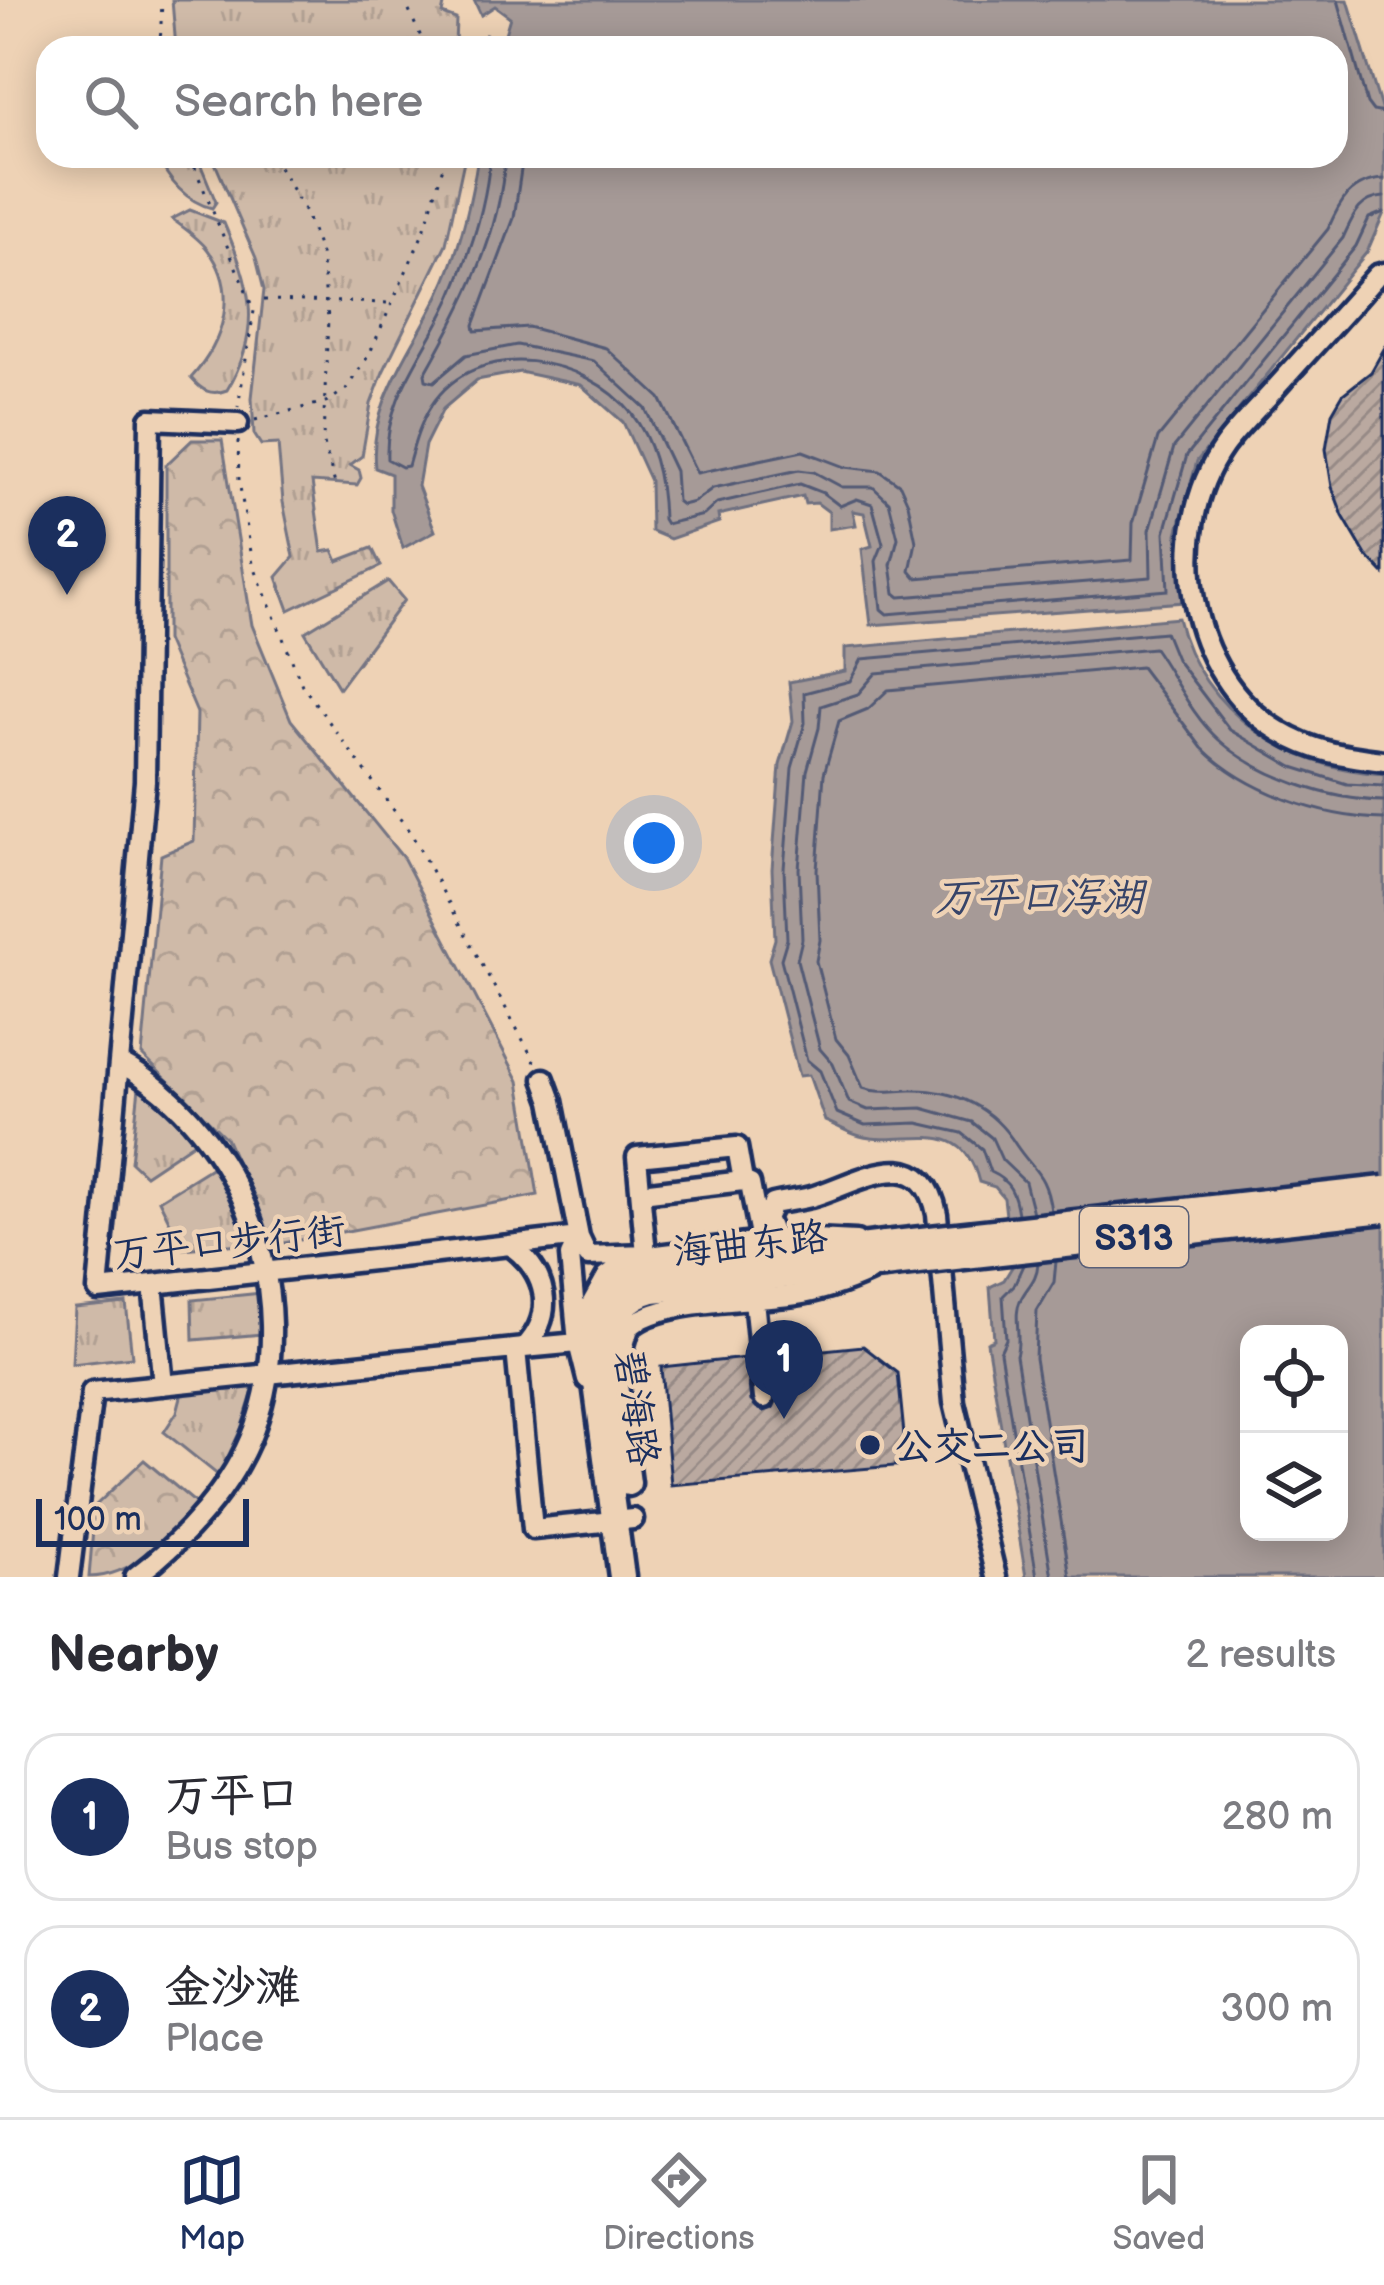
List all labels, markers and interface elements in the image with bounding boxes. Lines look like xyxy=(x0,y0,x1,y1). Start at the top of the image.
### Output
search box xyxy=(36,36,1348,168)
icon: search xyxy=(78,69,144,135)
text: Search here xyxy=(174,75,423,130)
pin: 2 xyxy=(28,496,106,595)
your location xyxy=(624,813,684,873)
water label: 万平口泻湖 xyxy=(934,873,1148,924)
road number: S313 xyxy=(1080,1207,1188,1267)
street label: 万平口步行街 xyxy=(110,1208,348,1279)
street label: 海曲东路 xyxy=(670,1214,830,1277)
pin: 1 xyxy=(745,1320,823,1419)
map controls xyxy=(1240,1325,1348,1541)
button: locate xyxy=(1240,1325,1348,1433)
street label: 碧海路 xyxy=(604,1347,667,1470)
place label: 公交二公司 xyxy=(894,1424,1089,1471)
marker: 公交二公司 xyxy=(857,1432,883,1458)
button: layers xyxy=(1240,1433,1348,1541)
scale bar xyxy=(36,1493,249,1546)
text: 100 m xyxy=(54,1500,142,1540)
text: Nearby xyxy=(48,1625,219,1686)
text: 2 results xyxy=(1185,1632,1336,1679)
text: 万平口 xyxy=(165,1769,300,1824)
text: 1 xyxy=(82,1794,98,1841)
text: 280 m xyxy=(1222,1794,1333,1841)
text: Bus stop xyxy=(165,1824,318,1871)
text: 金沙滩 xyxy=(165,1961,300,2016)
text: 2 xyxy=(78,1986,102,2033)
text: 300 m xyxy=(1220,1986,1333,2033)
text: Place xyxy=(165,2016,264,2063)
tab: Map xyxy=(179,2147,245,2259)
tab: Directions xyxy=(603,2147,755,2259)
tab: Saved xyxy=(1112,2147,1205,2259)

